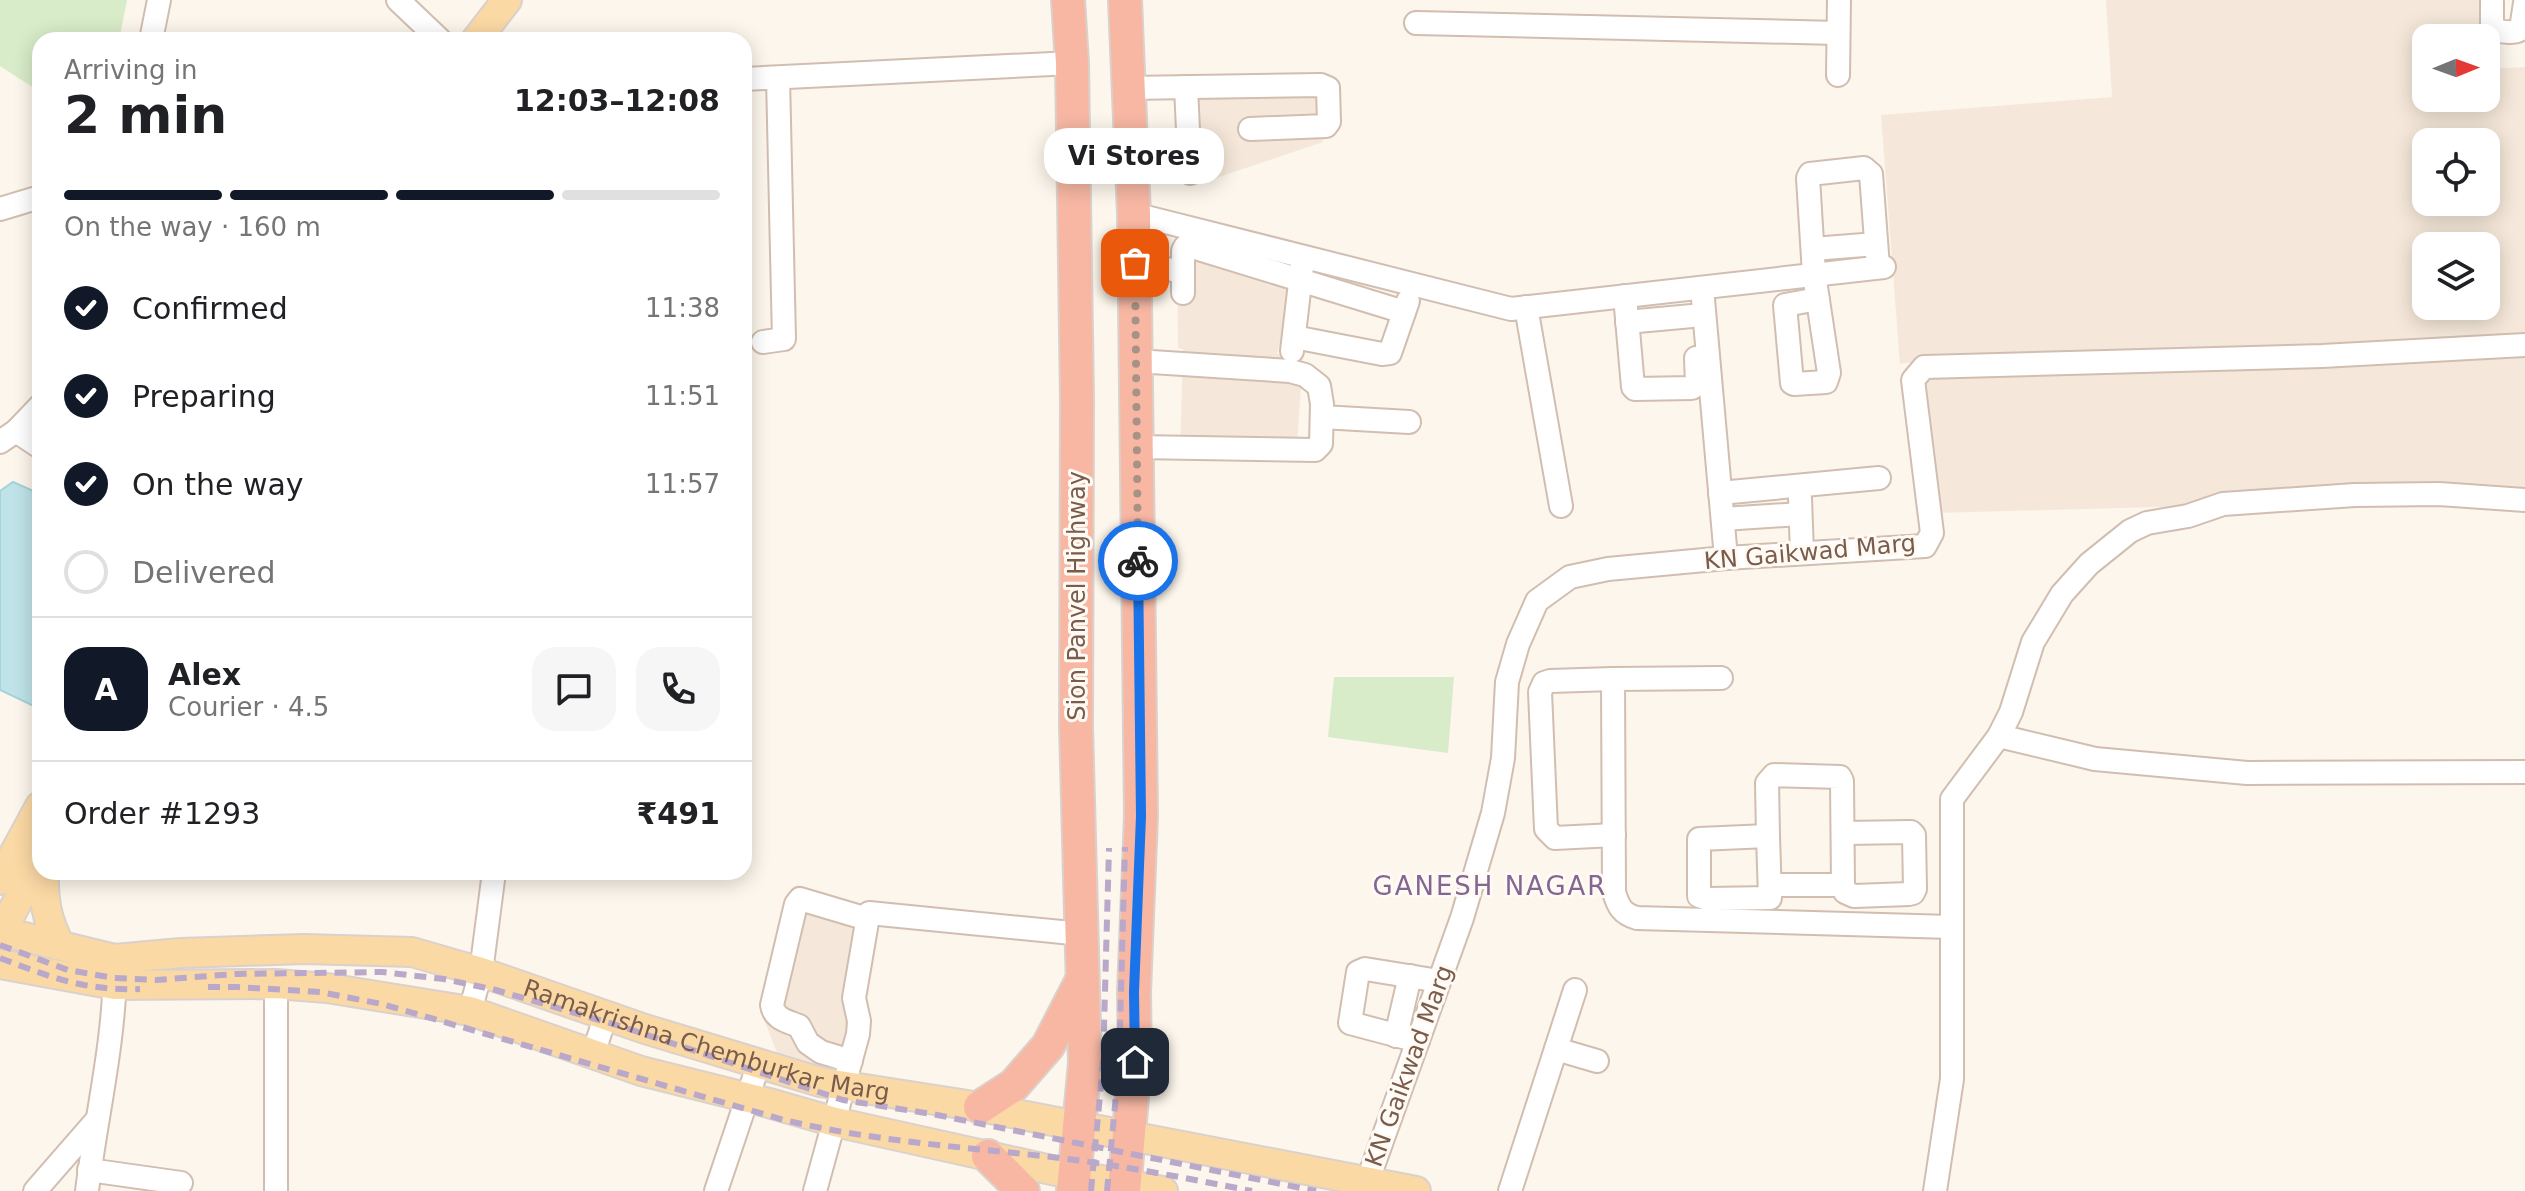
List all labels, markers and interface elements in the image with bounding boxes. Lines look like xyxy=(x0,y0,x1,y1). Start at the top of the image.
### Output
north arrow xyxy=(2412,24,2500,112)
map controls xyxy=(2412,24,2500,320)
text: Arriving in xyxy=(64,55,198,85)
text: 12:03–12:08 xyxy=(514,83,720,118)
text: 2 min xyxy=(64,85,227,145)
callout: Vi Stores xyxy=(1045,127,1225,183)
button: locate xyxy=(2412,128,2500,216)
text: Vi Stores xyxy=(1068,141,1200,171)
text: On the way · 160 m xyxy=(64,212,321,242)
pin xyxy=(1101,229,1169,297)
button: layers xyxy=(2412,232,2500,320)
icon: bag xyxy=(1113,241,1157,285)
icon: check xyxy=(64,286,108,330)
text: Confirmed xyxy=(132,291,288,326)
text: 11:38 xyxy=(645,293,720,323)
icon: check xyxy=(64,374,108,418)
text: Preparing xyxy=(132,379,276,414)
text: 11:51 xyxy=(645,381,720,411)
icon: check xyxy=(64,462,108,506)
text: On the way xyxy=(132,467,304,502)
text: 11:57 xyxy=(645,469,720,499)
street label: Sion Panvel Highway xyxy=(1063,471,1091,721)
courier xyxy=(1098,521,1178,601)
street label: KN Gaikwad Marg xyxy=(1703,529,1917,575)
icon: bike xyxy=(1116,539,1160,583)
text: Delivered xyxy=(132,555,276,590)
button: chat xyxy=(532,647,616,731)
button: phone xyxy=(636,647,720,731)
text: Alex xyxy=(168,657,241,692)
text: A xyxy=(94,672,118,707)
text: Courier · 4.5 xyxy=(168,692,329,722)
text: Order #1293 xyxy=(64,796,260,831)
text: ₹491 xyxy=(637,796,720,831)
district label: GANESH NAGAR xyxy=(1373,871,1607,901)
street label: KN Gaikwad Marg xyxy=(1360,961,1458,1171)
street label: Ramakrishna Chemburkar Marg xyxy=(520,974,892,1107)
pin xyxy=(1101,1028,1169,1096)
icon: home xyxy=(1113,1040,1157,1084)

